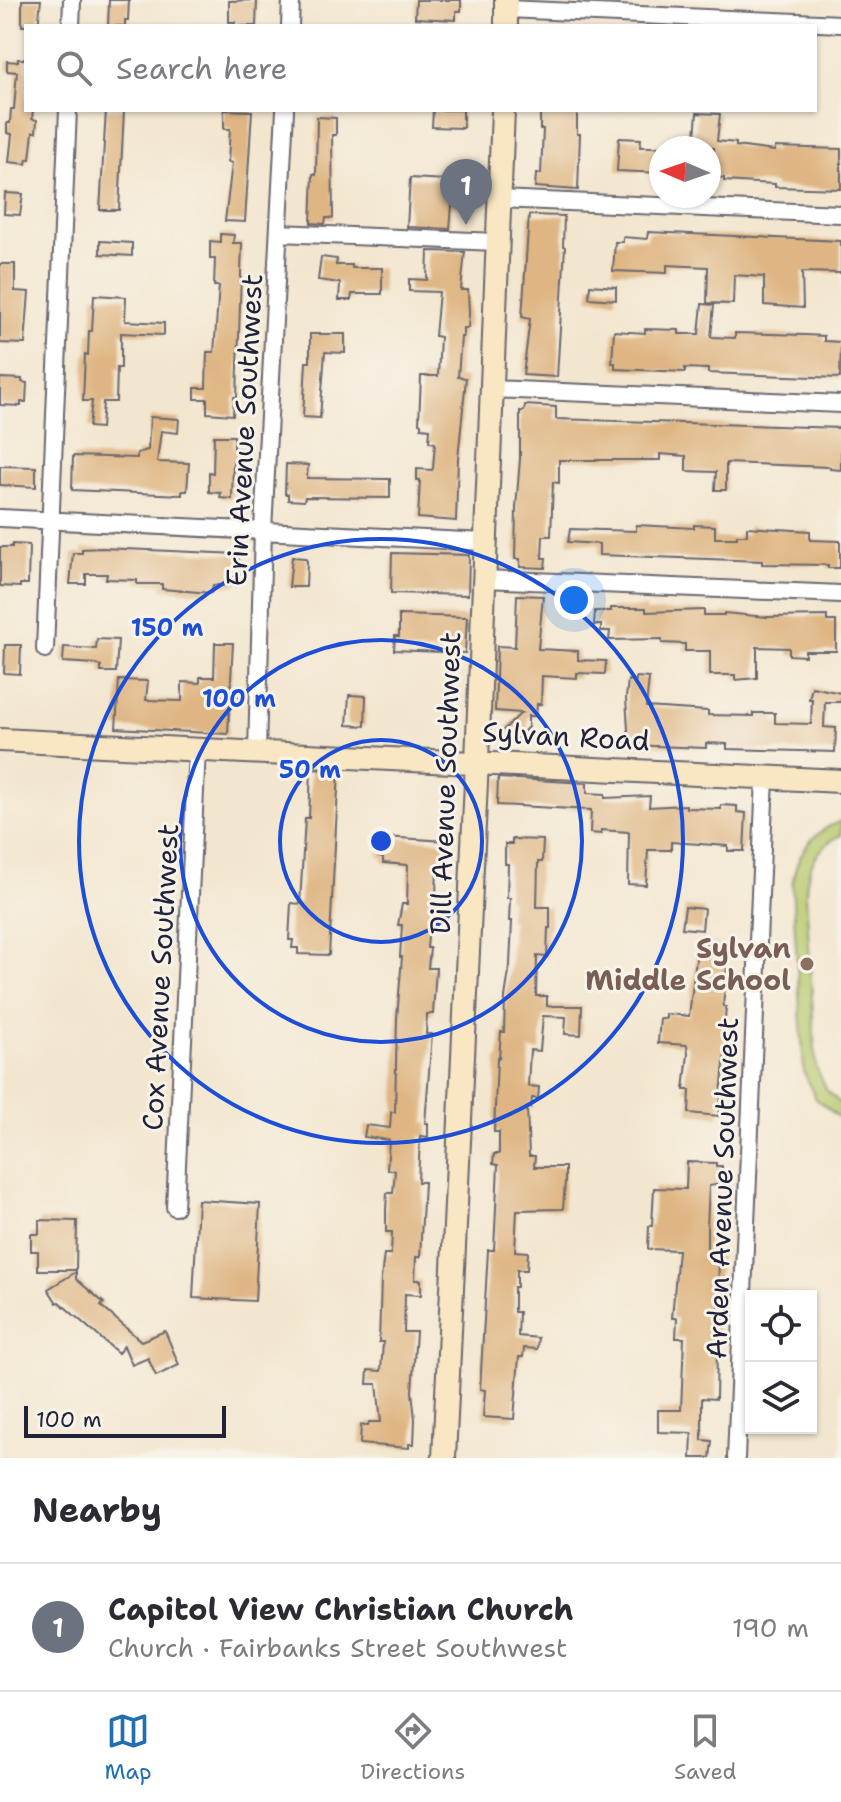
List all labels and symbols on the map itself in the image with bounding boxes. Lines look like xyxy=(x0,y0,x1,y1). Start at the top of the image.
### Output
north arrow xyxy=(649,136,721,208)
pin: 1 xyxy=(440,159,492,225)
street label: Erin Avenue Southwest xyxy=(217,273,271,587)
your location xyxy=(554,580,594,620)
text: 150 m xyxy=(131,612,203,644)
street label: Dill Avenue Southwest xyxy=(421,631,469,935)
text: 100 m xyxy=(202,683,276,715)
street label: Sylvan Road xyxy=(481,713,651,759)
text: 50 m xyxy=(279,754,341,786)
street label: Cox Avenue Southwest xyxy=(133,822,187,1132)
centre of rings xyxy=(367,827,395,855)
place label: Sylvan Middle School xyxy=(585,929,791,999)
marker: Sylvan Middle School xyxy=(798,955,816,973)
street label: Arden Avenue Southwest xyxy=(697,1016,747,1360)
scale bar xyxy=(24,1402,226,1438)

